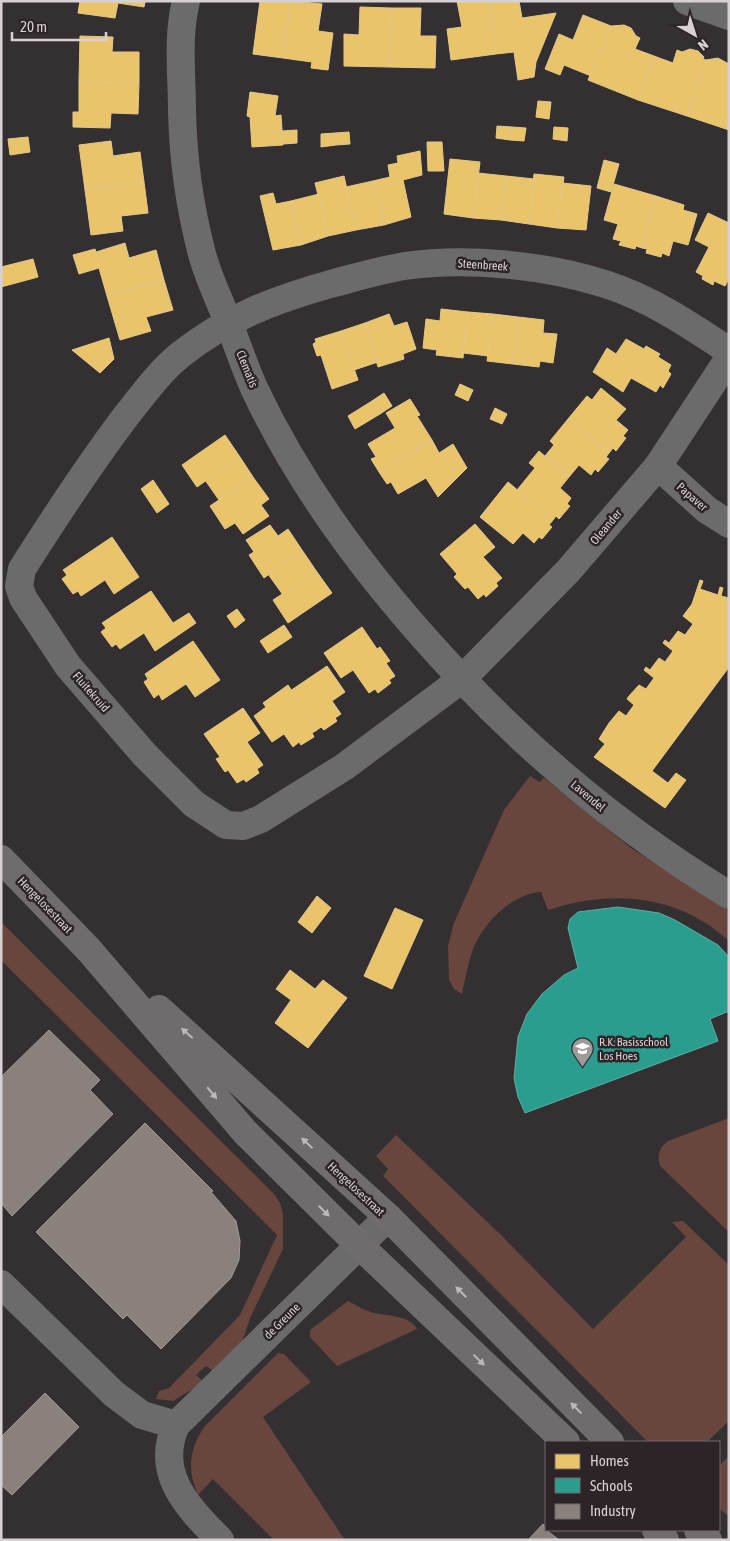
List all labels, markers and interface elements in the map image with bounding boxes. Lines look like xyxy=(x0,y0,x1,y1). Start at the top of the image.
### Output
scale bar xyxy=(12,10,106,42)
north arrow xyxy=(670,10,720,60)
text: 20 m xyxy=(20,18,47,35)
text: N xyxy=(695,36,711,54)
street label: Steenbreek xyxy=(457,256,509,274)
street label: Clematis xyxy=(233,348,261,390)
street label: Papaver xyxy=(674,480,711,514)
street label: Oleander xyxy=(587,506,625,547)
street label: Fluitekruid xyxy=(70,669,112,715)
street label: Lavendel xyxy=(568,778,609,815)
street label: Hengelosestraat xyxy=(15,874,76,936)
one-way arrow xyxy=(181,1027,193,1039)
place label: R.K. Basisschool Los Hoes xyxy=(599,1035,669,1063)
school or university icon: R.K. Basisschool Los Hoes xyxy=(571,1037,595,1068)
one-way arrow xyxy=(206,1087,217,1099)
one-way arrow xyxy=(301,1137,313,1149)
street label: Hengelosestraat xyxy=(325,1159,388,1219)
one-way arrow xyxy=(318,1204,330,1216)
one-way arrow xyxy=(456,1286,468,1298)
street label: de Greune xyxy=(261,1300,303,1342)
one-way arrow xyxy=(473,1354,485,1366)
one-way arrow xyxy=(570,1402,582,1414)
legend xyxy=(545,1441,720,1531)
text: Homes xyxy=(590,1452,629,1469)
text: Schools xyxy=(590,1477,633,1494)
text: Industry xyxy=(590,1502,636,1519)

